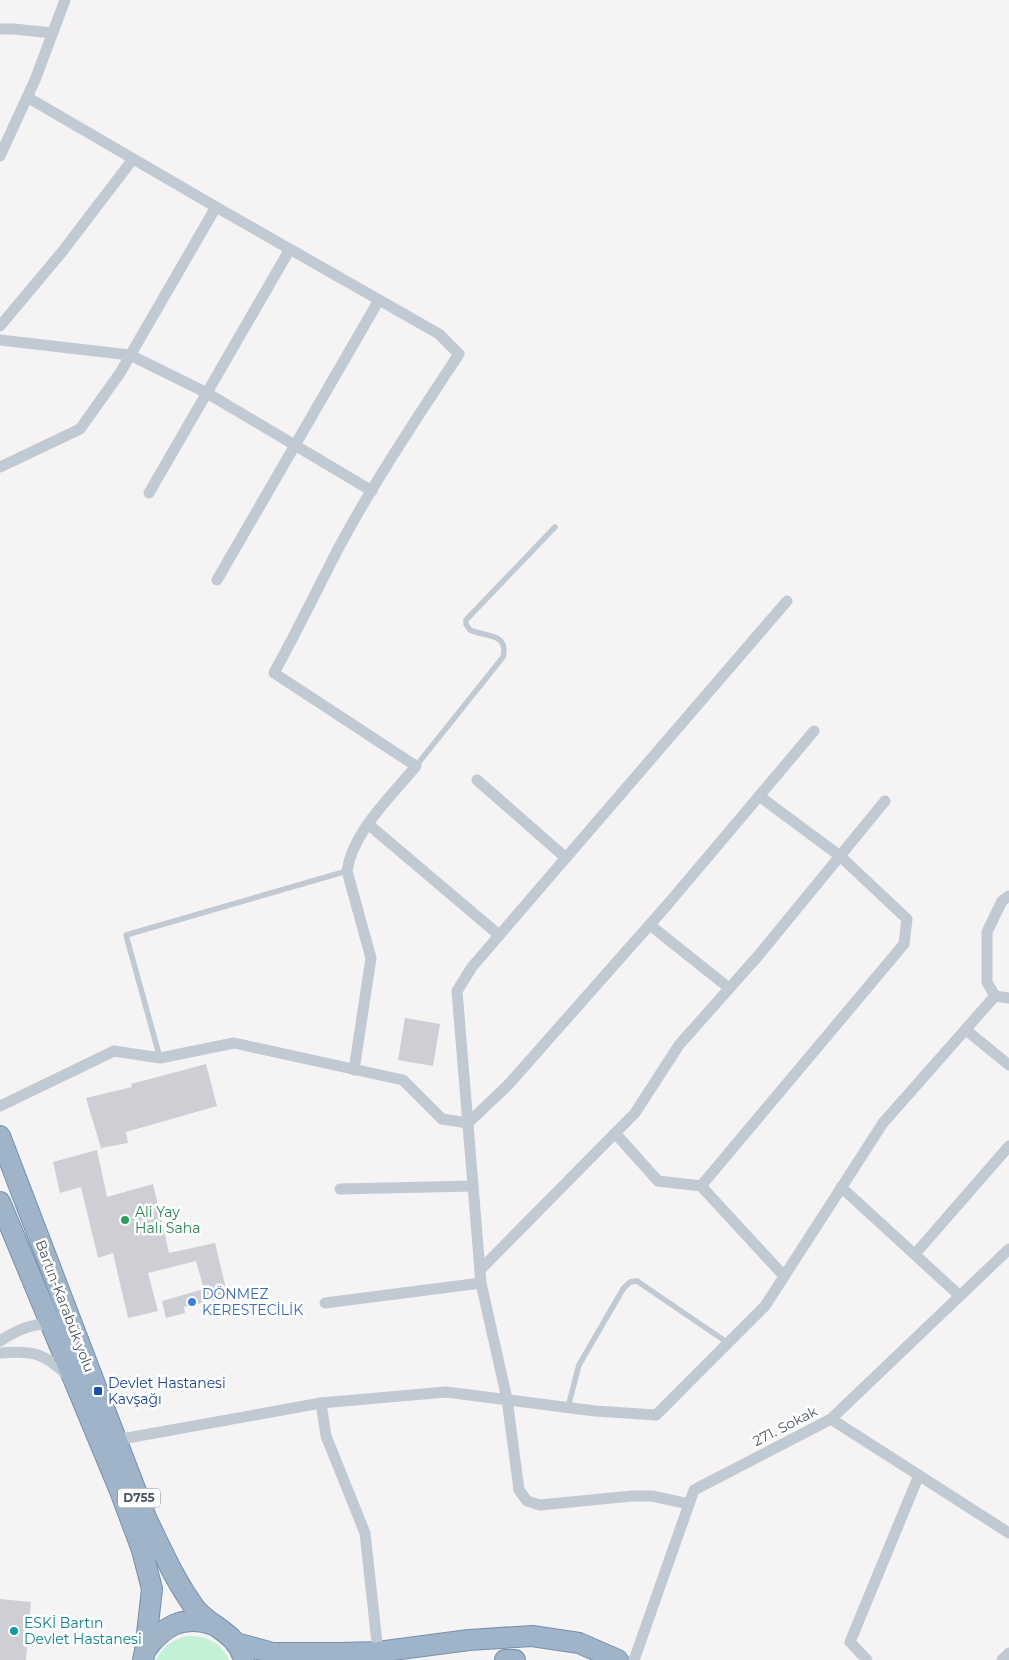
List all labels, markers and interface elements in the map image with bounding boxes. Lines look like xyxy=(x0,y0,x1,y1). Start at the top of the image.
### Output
place label: Ali Yay Halı Saha xyxy=(135,1203,200,1237)
marker: Ali Yay Halı Saha xyxy=(119,1214,131,1226)
street label: Bartın-Karabük yolu xyxy=(31,1237,99,1375)
place label: DÖNMEZ KERESTECİLİK xyxy=(202,1285,303,1319)
marker: DÖNMEZ KERESTECİLİK xyxy=(186,1296,198,1308)
place label: Devlet Hastanesi Kavşağı xyxy=(108,1374,226,1408)
marker: Devlet Hastanesi Kavşağı xyxy=(92,1385,104,1397)
street label: 271. Sokak xyxy=(750,1402,821,1450)
road number: D755 xyxy=(118,1489,160,1508)
place label: ESKİ Bartın Devlet Hastanesi xyxy=(24,1614,142,1648)
marker: ESKİ Bartın Devlet Hastanesi xyxy=(8,1625,20,1637)

